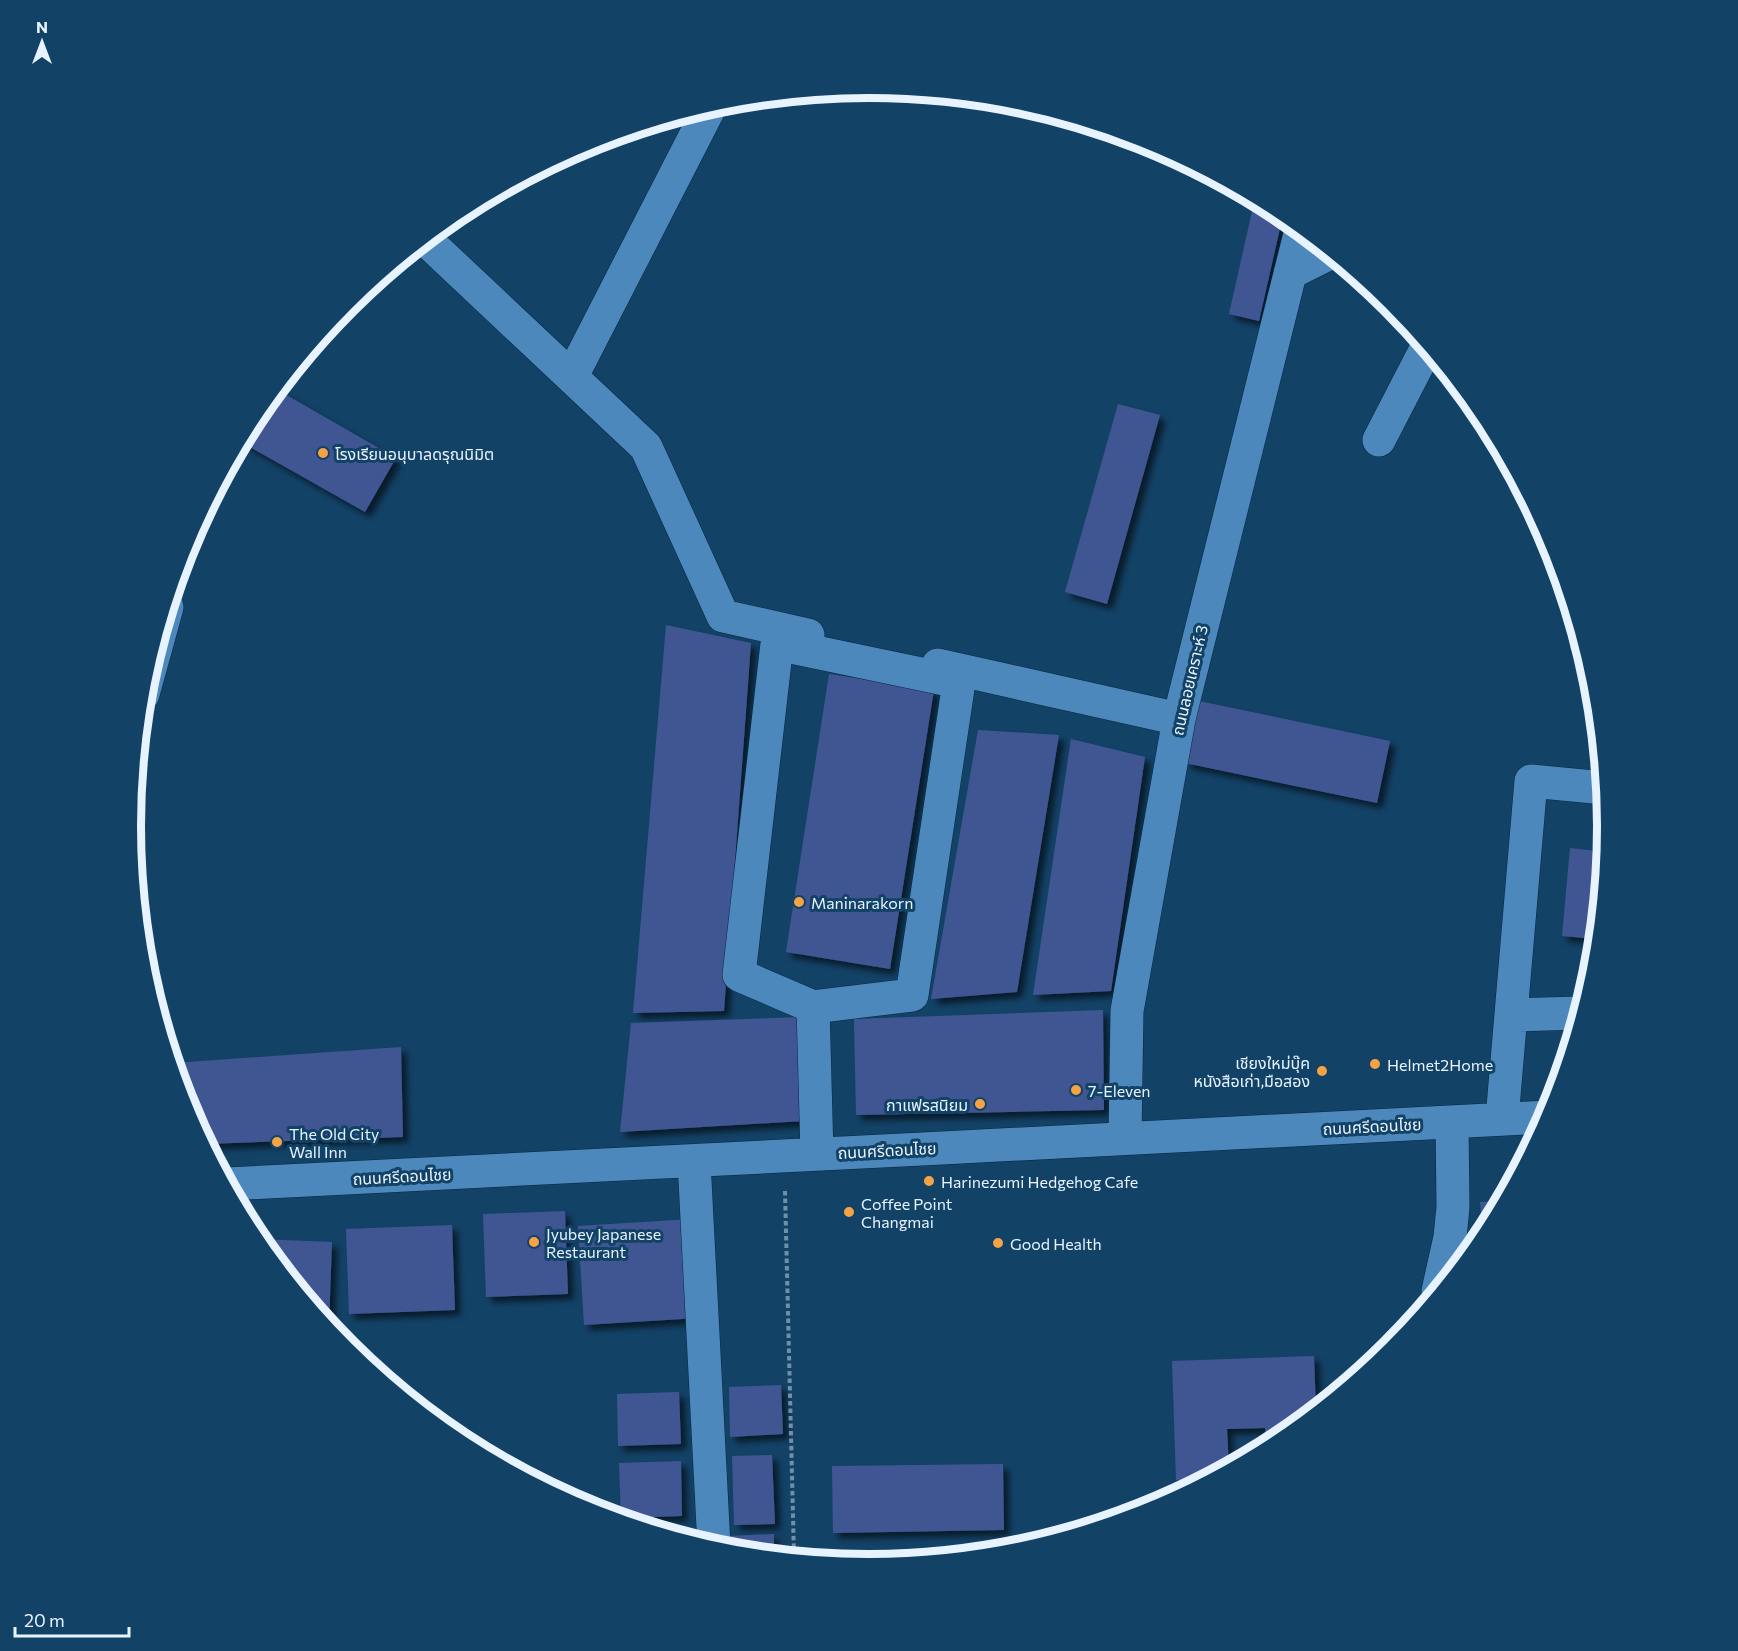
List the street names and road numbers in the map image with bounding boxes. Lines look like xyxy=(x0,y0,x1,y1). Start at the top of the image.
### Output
street label: ถนนลอยเคราะห์ 3 xyxy=(1167,623,1211,737)
street label: ถนนศรีดอนไชย xyxy=(1322,1114,1422,1138)
street label: ถนนศรีดอนไชย xyxy=(837,1138,937,1162)
street label: ถนนศรีดอนไชย xyxy=(352,1164,452,1188)

